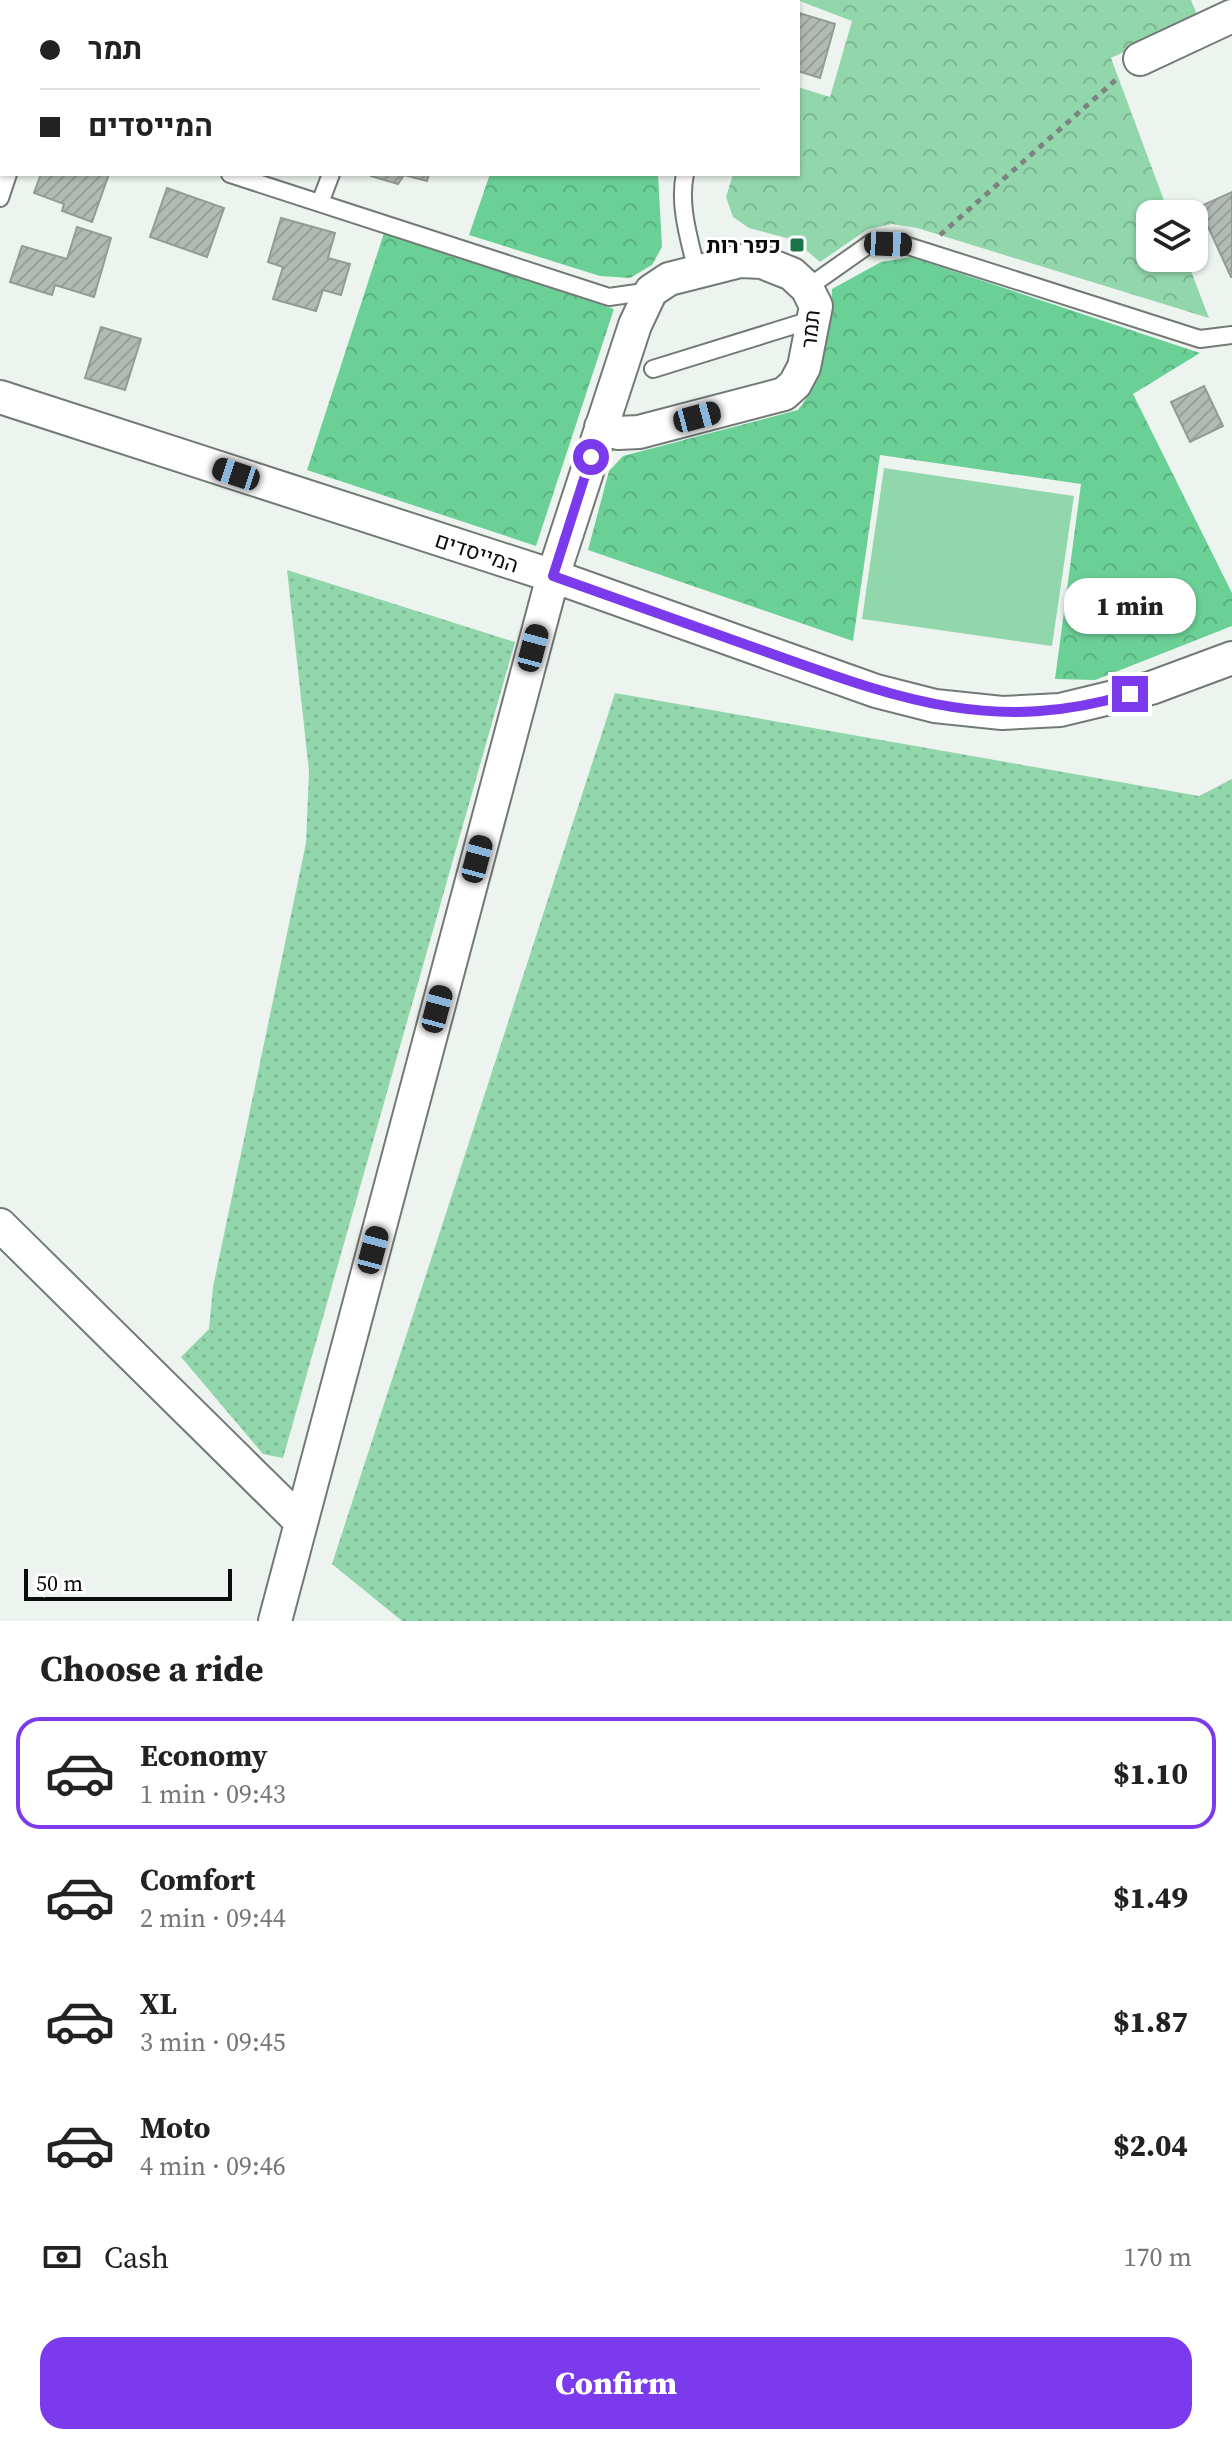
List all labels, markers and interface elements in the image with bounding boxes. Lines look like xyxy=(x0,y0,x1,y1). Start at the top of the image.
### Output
text: תמר xyxy=(88,28,142,69)
text: המייסדים xyxy=(88,105,213,146)
map controls xyxy=(1136,200,1208,272)
button: layers xyxy=(1136,200,1208,272)
place label: כפר רות xyxy=(707,230,781,260)
car xyxy=(864,231,912,257)
marker: כפר רות xyxy=(788,236,806,254)
street label: תמר xyxy=(793,308,827,350)
car xyxy=(671,399,723,435)
route start xyxy=(573,439,609,475)
car xyxy=(209,455,263,493)
street label: המייסדים xyxy=(431,524,523,580)
callout: 1 min xyxy=(1064,578,1196,634)
text: 1 min xyxy=(1096,588,1164,624)
car xyxy=(515,622,551,674)
route end xyxy=(1112,676,1148,712)
car xyxy=(459,833,495,885)
car xyxy=(419,983,455,1035)
car xyxy=(355,1224,391,1276)
scale bar xyxy=(24,1565,232,1601)
text: 50 m xyxy=(36,1568,83,1598)
text: Choose a ride xyxy=(40,1644,263,1693)
text: Economy xyxy=(140,1735,268,1776)
icon: car xyxy=(44,1737,116,1809)
text: $1.10 xyxy=(1113,1753,1188,1794)
text: 1 min · 09:43 xyxy=(140,1776,286,1812)
text: Comfort xyxy=(140,1859,255,1900)
icon: car xyxy=(44,1861,116,1933)
text: $1.49 xyxy=(1113,1877,1188,1918)
text: 2 min · 09:44 xyxy=(140,1900,286,1936)
text: XL xyxy=(140,1983,177,2024)
icon: car xyxy=(44,1985,116,2057)
text: $1.87 xyxy=(1113,2001,1188,2042)
text: 3 min · 09:45 xyxy=(140,2024,286,2060)
text: Moto xyxy=(140,2107,211,2148)
icon: car xyxy=(44,2109,116,2181)
text: $2.04 xyxy=(1113,2125,1188,2166)
text: 4 min · 09:46 xyxy=(140,2148,286,2184)
icon: cash xyxy=(40,2235,84,2279)
text: Cash xyxy=(104,2237,169,2278)
text: 170 m xyxy=(1124,2239,1192,2275)
button: Confirm xyxy=(40,2337,1192,2429)

